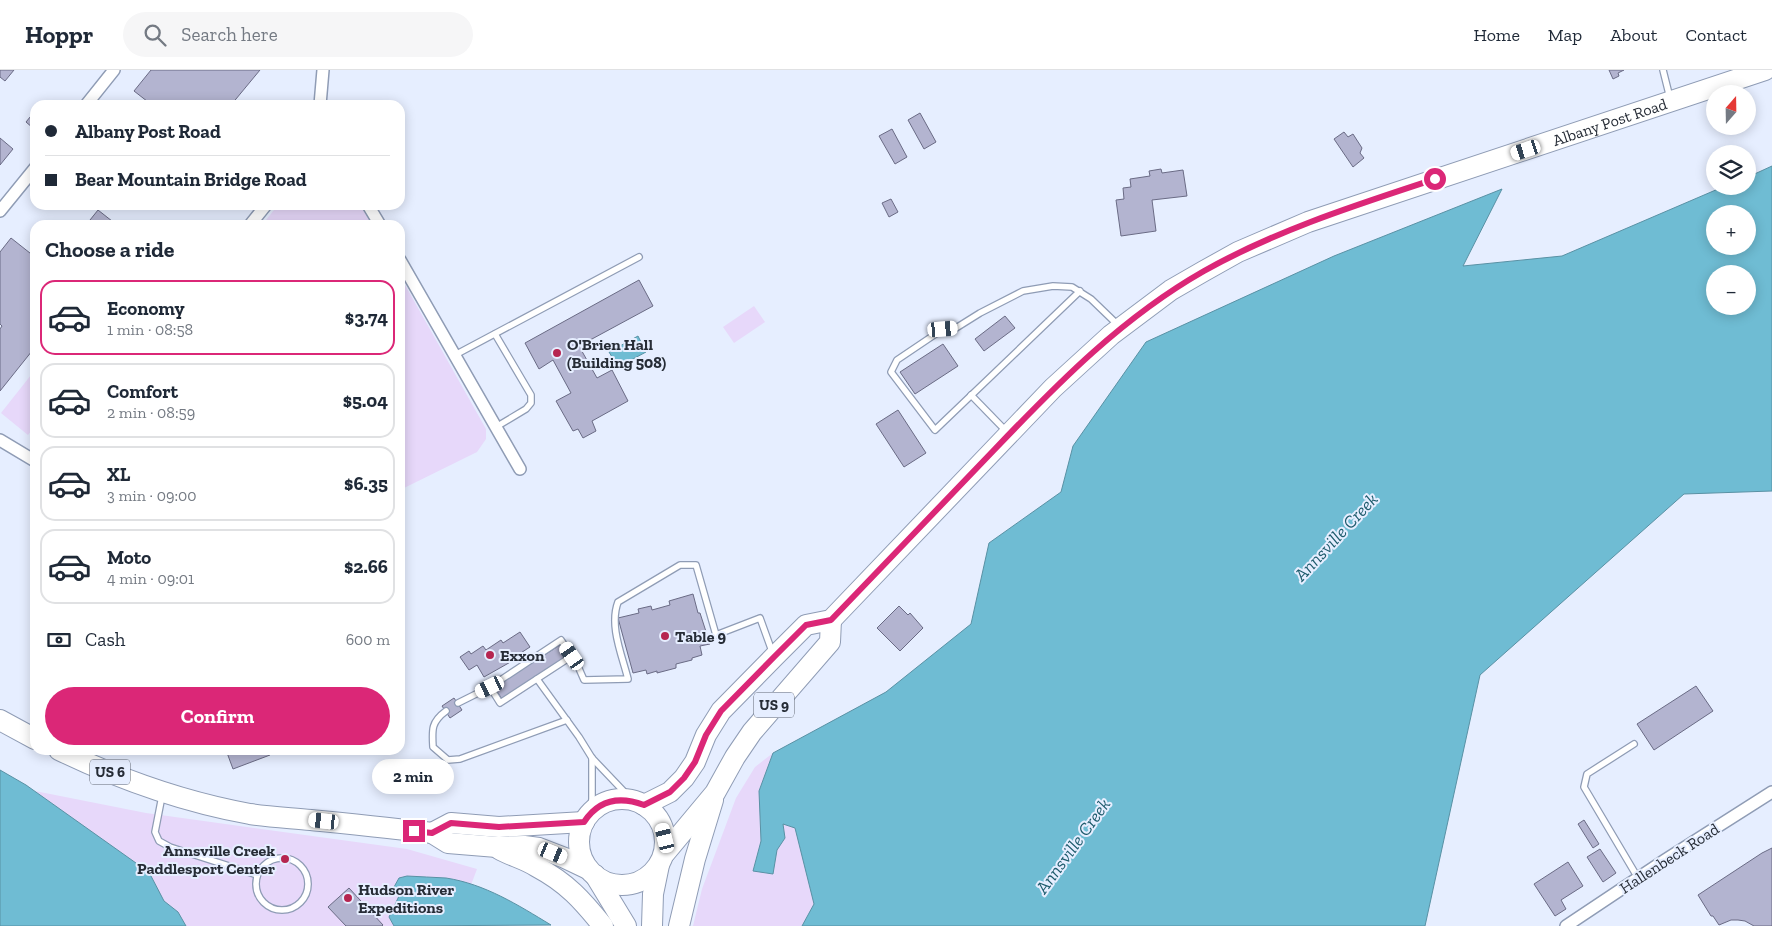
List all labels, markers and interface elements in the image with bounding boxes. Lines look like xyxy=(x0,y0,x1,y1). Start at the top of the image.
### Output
search box xyxy=(123,12,473,57)
text: Hoppr xyxy=(25,20,93,49)
icon: search xyxy=(141,21,169,49)
text: Search here xyxy=(181,23,278,46)
text: Home xyxy=(1473,24,1520,46)
text: Map xyxy=(1548,24,1582,46)
text: About xyxy=(1610,24,1657,46)
text: Contact xyxy=(1685,24,1747,46)
north arrow xyxy=(1706,85,1756,135)
map controls xyxy=(1706,85,1756,315)
street label: Albany Post Road xyxy=(1550,94,1670,150)
text: Albany Post Road xyxy=(75,120,221,143)
car xyxy=(1509,138,1542,162)
button: layers xyxy=(1706,145,1756,195)
text: Bear Mountain Bridge Road xyxy=(75,168,307,191)
route start xyxy=(1424,168,1446,190)
button: + xyxy=(1706,205,1756,255)
text: Choose a ride xyxy=(45,236,175,263)
button: − xyxy=(1706,265,1756,315)
icon: car xyxy=(47,295,92,340)
text: Economy xyxy=(107,297,185,320)
text: $3.74 xyxy=(345,306,388,329)
text: 1 min · 08:58 xyxy=(107,320,193,339)
car xyxy=(927,320,958,338)
place label: O'Brien Hall (Building 508) xyxy=(567,335,666,372)
marker: O'Brien Hall (Building 508) xyxy=(551,347,563,359)
icon: car xyxy=(47,378,92,423)
text: Comfort xyxy=(107,380,178,403)
text: $5.04 xyxy=(343,389,388,412)
text: 2 min · 08:59 xyxy=(107,403,195,422)
icon: car xyxy=(47,461,92,506)
text: XL xyxy=(107,463,130,486)
text: $6.35 xyxy=(344,472,388,495)
text: 3 min · 09:00 xyxy=(107,486,196,505)
water label: Annsville Creek xyxy=(1289,488,1382,586)
icon: car xyxy=(47,544,92,589)
text: Moto xyxy=(107,546,151,569)
text: $2.66 xyxy=(344,555,388,578)
text: 4 min · 09:01 xyxy=(107,569,194,588)
icon: cash xyxy=(45,626,73,654)
place label: Table 9 xyxy=(675,627,726,646)
text: Cash xyxy=(85,628,125,651)
text: 600 m xyxy=(346,630,390,649)
marker: Table 9 xyxy=(659,630,671,642)
car xyxy=(557,639,586,673)
place label: Exxon xyxy=(500,646,545,665)
marker: Exxon xyxy=(484,649,496,661)
car xyxy=(473,674,506,700)
button: Confirm xyxy=(45,687,390,745)
road number: US 9 xyxy=(754,692,794,718)
callout: 2 min xyxy=(373,758,455,794)
road number: US 6 xyxy=(90,760,130,784)
text: 2 min xyxy=(393,767,433,786)
water label: Annsville Creek xyxy=(1031,794,1115,899)
car xyxy=(308,812,339,830)
street label: Hallenbeck Road xyxy=(1616,819,1723,898)
route end xyxy=(403,820,425,842)
car xyxy=(654,822,675,854)
car xyxy=(536,840,569,866)
place label: Annsville Creek Paddlesport Center xyxy=(137,841,275,878)
marker: Annsville Creek Paddlesport Center xyxy=(279,853,291,865)
place label: Hudson River Expeditions xyxy=(358,880,454,917)
marker: Hudson River Expeditions xyxy=(342,892,354,904)

